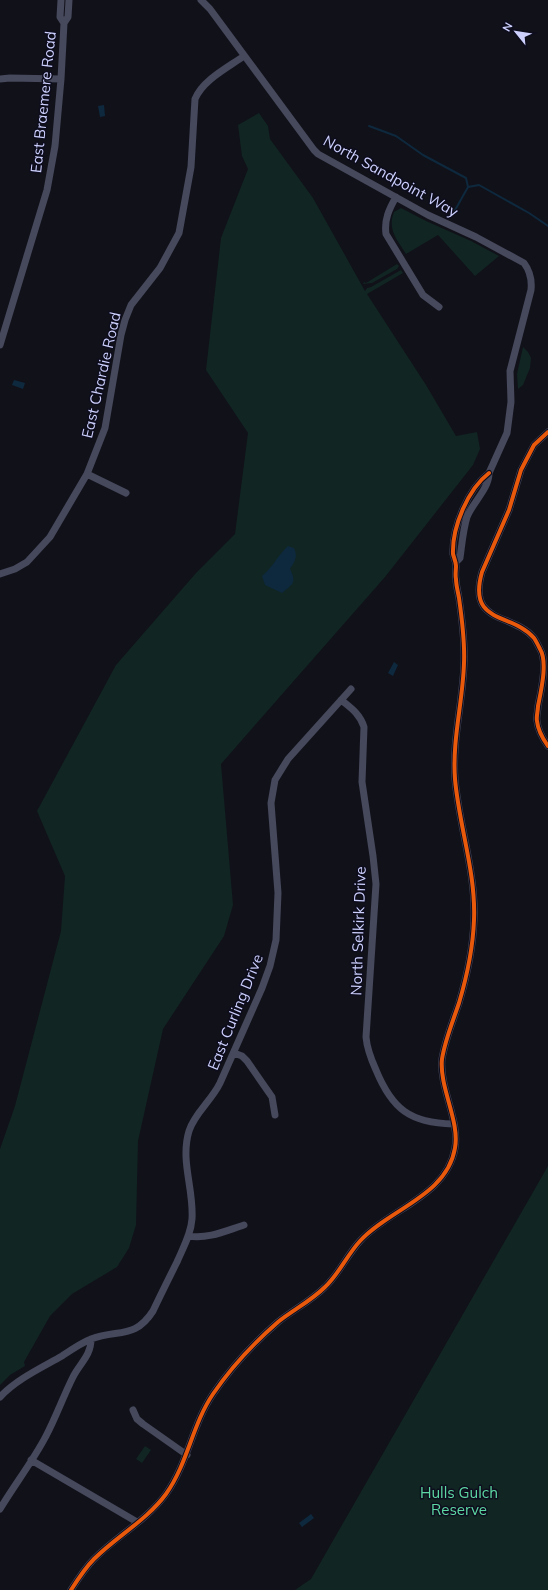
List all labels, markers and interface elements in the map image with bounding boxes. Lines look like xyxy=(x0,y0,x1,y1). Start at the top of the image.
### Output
north arrow xyxy=(496,12,536,52)
text: N xyxy=(499,20,515,34)
street label: East Braemere Road xyxy=(26,30,60,174)
street label: North Sandpoint Way xyxy=(320,131,462,221)
street label: East Chardie Road xyxy=(77,310,125,440)
street label: North Selkirk Drive xyxy=(346,866,370,996)
street label: East Curling Drive xyxy=(203,951,267,1073)
park label: Hulls Gulch Reserve xyxy=(420,1483,498,1519)

